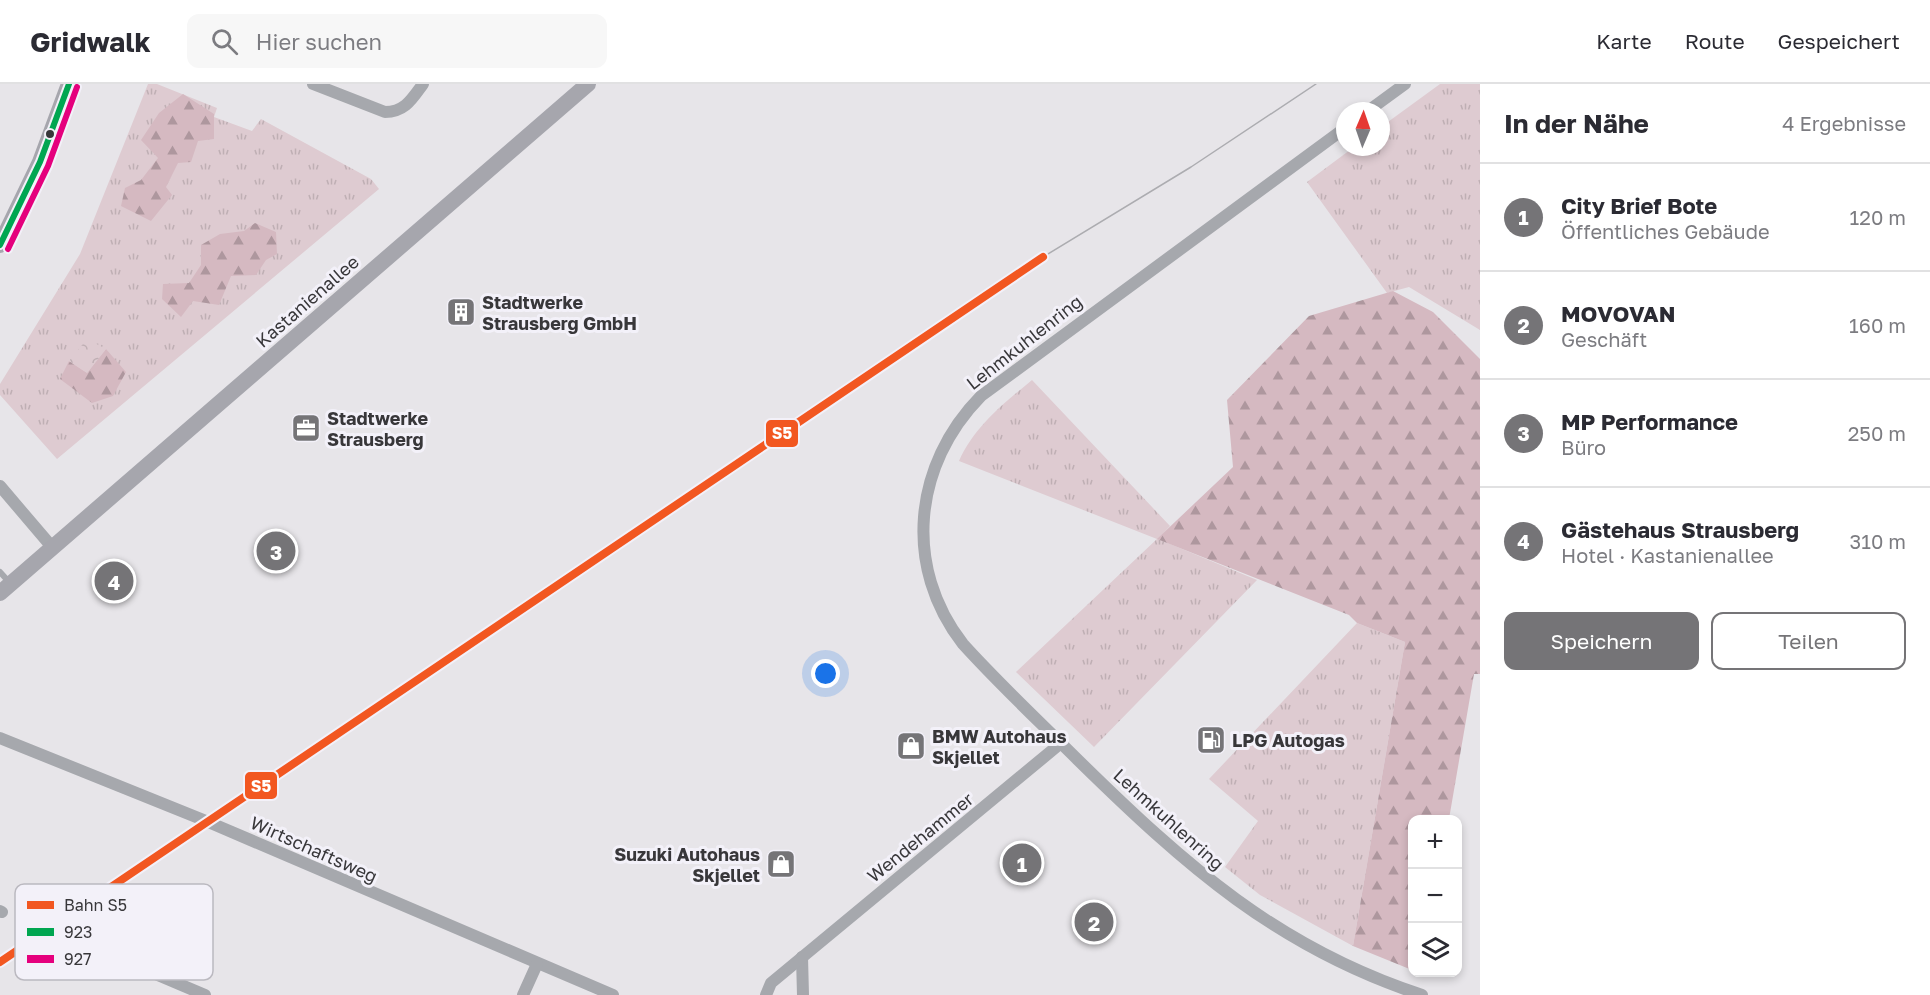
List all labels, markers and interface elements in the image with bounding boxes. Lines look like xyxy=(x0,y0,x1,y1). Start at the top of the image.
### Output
search box xyxy=(187,14,607,68)
text: Gridwalk xyxy=(30,25,151,58)
icon: search xyxy=(208,25,241,58)
text: Hier suchen xyxy=(256,28,382,55)
text: Karte xyxy=(1596,28,1652,54)
text: Route xyxy=(1685,28,1745,54)
text: Gespeichert xyxy=(1778,28,1900,54)
north arrow xyxy=(1336,102,1390,156)
text: In der Nähe xyxy=(1504,108,1649,139)
text: 4 Ergebnisse xyxy=(1782,111,1906,135)
unlabelled marker xyxy=(44,128,56,140)
text: City Brief Bote xyxy=(1561,192,1717,219)
text: 1 xyxy=(1518,205,1529,229)
text: 120 m xyxy=(1850,205,1906,229)
text: Öffentliches Gebäude xyxy=(1561,219,1770,243)
street label: Kastanienallee xyxy=(251,250,363,352)
street label: Lehmkuhlenring xyxy=(962,290,1086,394)
place label: Stadtwerke Strausberg GmbH xyxy=(482,291,637,334)
building icon: Stadtwerke Strausberg GmbH xyxy=(445,296,477,328)
text: MOVOVAN xyxy=(1561,300,1675,327)
text: 2 xyxy=(1517,313,1530,337)
text: 160 m xyxy=(1849,313,1906,337)
text: Geschäft xyxy=(1561,327,1647,351)
place label: Stadtwerke Strausberg xyxy=(327,407,429,450)
text: MP Performance xyxy=(1561,408,1738,435)
office icon: Stadtwerke Strausberg xyxy=(290,412,322,444)
line badge: S5 xyxy=(765,419,799,448)
text: 3 xyxy=(1517,421,1530,445)
text: 250 m xyxy=(1848,421,1906,445)
text: S5 xyxy=(772,423,792,443)
text: Büro xyxy=(1561,435,1606,459)
text: Gästehaus Strausberg xyxy=(1561,516,1799,543)
pin: 3 xyxy=(256,528,296,574)
text: 4 xyxy=(1517,529,1530,553)
text: 310 m xyxy=(1850,529,1906,553)
text: Hotel · Kastanienallee xyxy=(1561,543,1774,567)
pin: 4 xyxy=(94,558,134,604)
button: Speichern xyxy=(1504,612,1699,670)
button: Teilen xyxy=(1711,612,1906,670)
your location xyxy=(811,659,840,688)
fuel station icon: LPG Autogas xyxy=(1195,724,1227,756)
place label: BMW Autohaus Skjellet xyxy=(932,725,1067,768)
place label: LPG Autogas xyxy=(1232,729,1345,751)
shop icon: BMW Autohaus Skjellet xyxy=(895,730,927,762)
street label: Lehmkuhlenring xyxy=(1109,764,1229,874)
line badge: S5 xyxy=(244,771,278,800)
text: S5 xyxy=(251,776,271,796)
street label: Wendehammer xyxy=(863,788,977,886)
street label: Wirtschaftsweg xyxy=(247,811,381,887)
map controls xyxy=(1408,815,1462,977)
button: + xyxy=(1408,815,1462,869)
pin: 1 xyxy=(1002,840,1042,886)
place label: Suzuki Autohaus Skjellet xyxy=(614,843,760,886)
shop icon: Suzuki Autohaus Skjellet xyxy=(765,848,797,880)
button: − xyxy=(1408,869,1462,923)
legend xyxy=(15,884,213,980)
text: Bahn S5 xyxy=(64,895,127,915)
pin: 2 xyxy=(1074,900,1114,944)
text: 923 xyxy=(64,922,92,942)
button: layers xyxy=(1408,923,1462,977)
text: 927 xyxy=(64,949,91,969)

